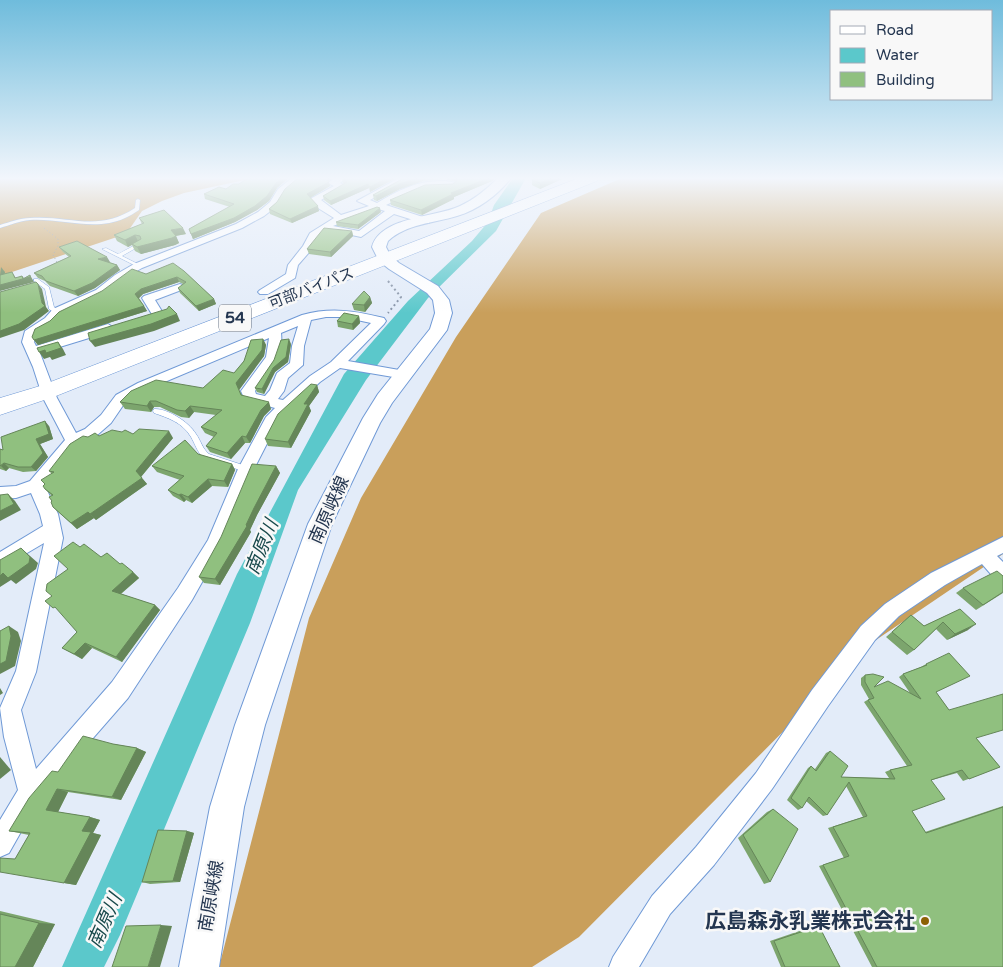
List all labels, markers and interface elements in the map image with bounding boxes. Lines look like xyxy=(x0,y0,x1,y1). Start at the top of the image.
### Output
legend xyxy=(830,10,993,100)
text: Road xyxy=(876,21,914,39)
text: Water xyxy=(876,46,919,64)
text: Building xyxy=(876,71,935,89)
street label: 可部バイパス xyxy=(266,264,356,312)
road number: 54 xyxy=(219,304,251,332)
street label: 南原峡線 xyxy=(304,473,354,547)
water label: 南原川 xyxy=(241,515,284,578)
street label: 南原峡線 xyxy=(194,859,228,933)
water label: 南原川 xyxy=(83,889,127,952)
place label: 広島森永乳業株式会社 xyxy=(705,909,915,934)
marker: 広島森永乳業株式会社 xyxy=(919,915,931,927)

